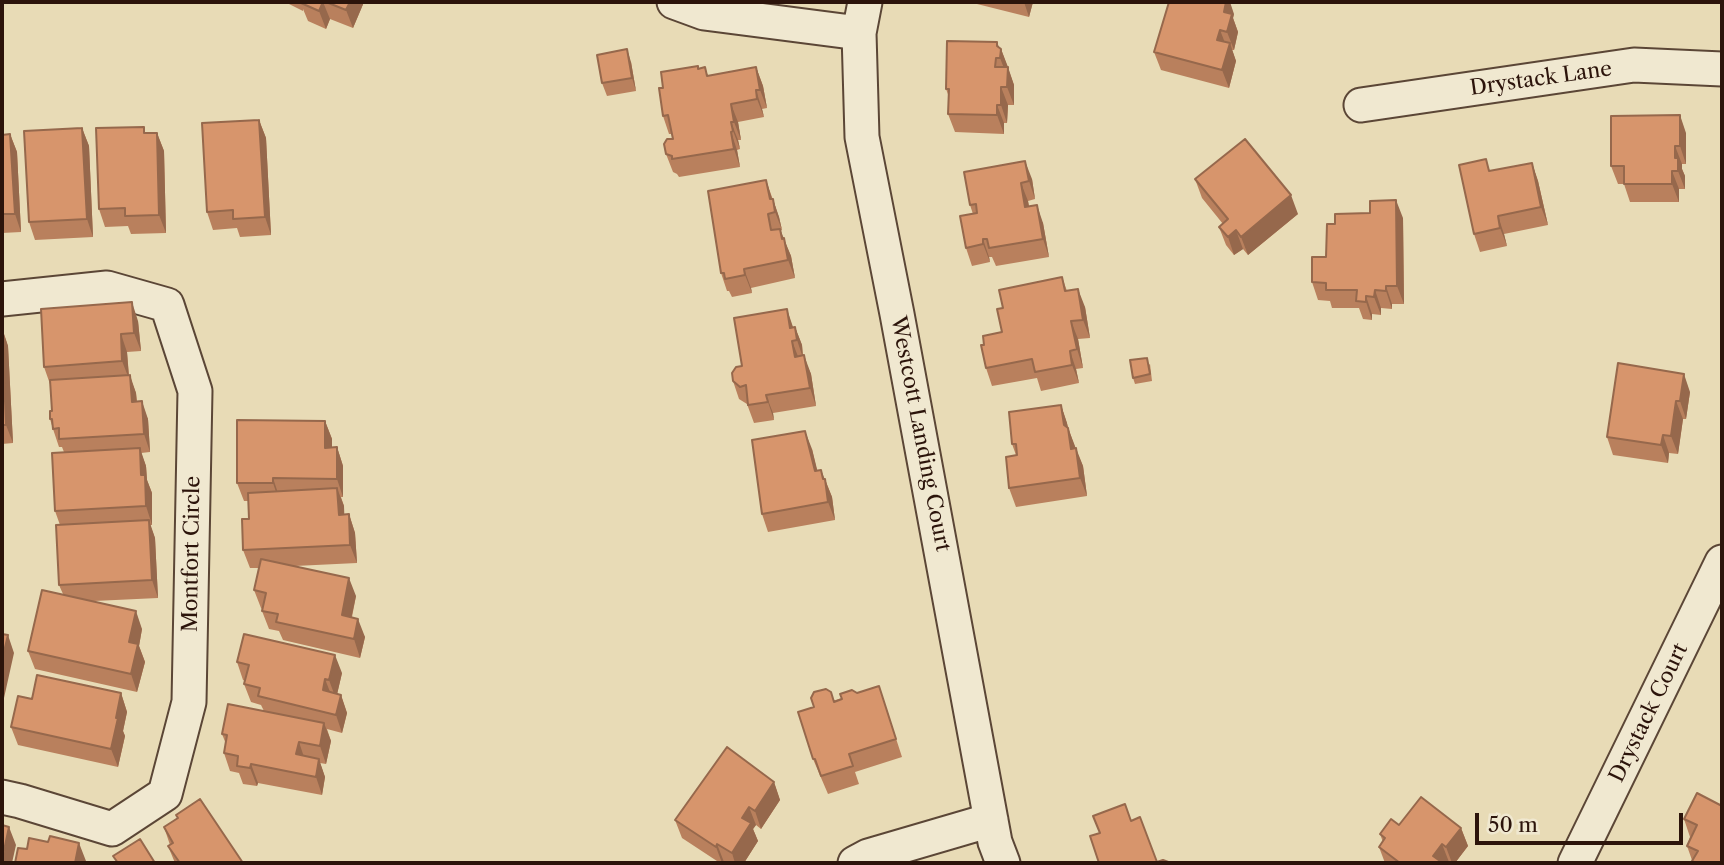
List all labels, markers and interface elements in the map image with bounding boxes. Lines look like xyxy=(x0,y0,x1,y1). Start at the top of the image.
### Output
street label: Drystack Lane xyxy=(1468,57,1614,101)
street label: Westcott Landing Court xyxy=(885,314,955,554)
street label: Montfort Circle xyxy=(178,476,206,632)
street label: Drystack Court xyxy=(1604,639,1694,787)
scale bar xyxy=(1479,798,1687,842)
text: 50 m xyxy=(1488,812,1538,837)

